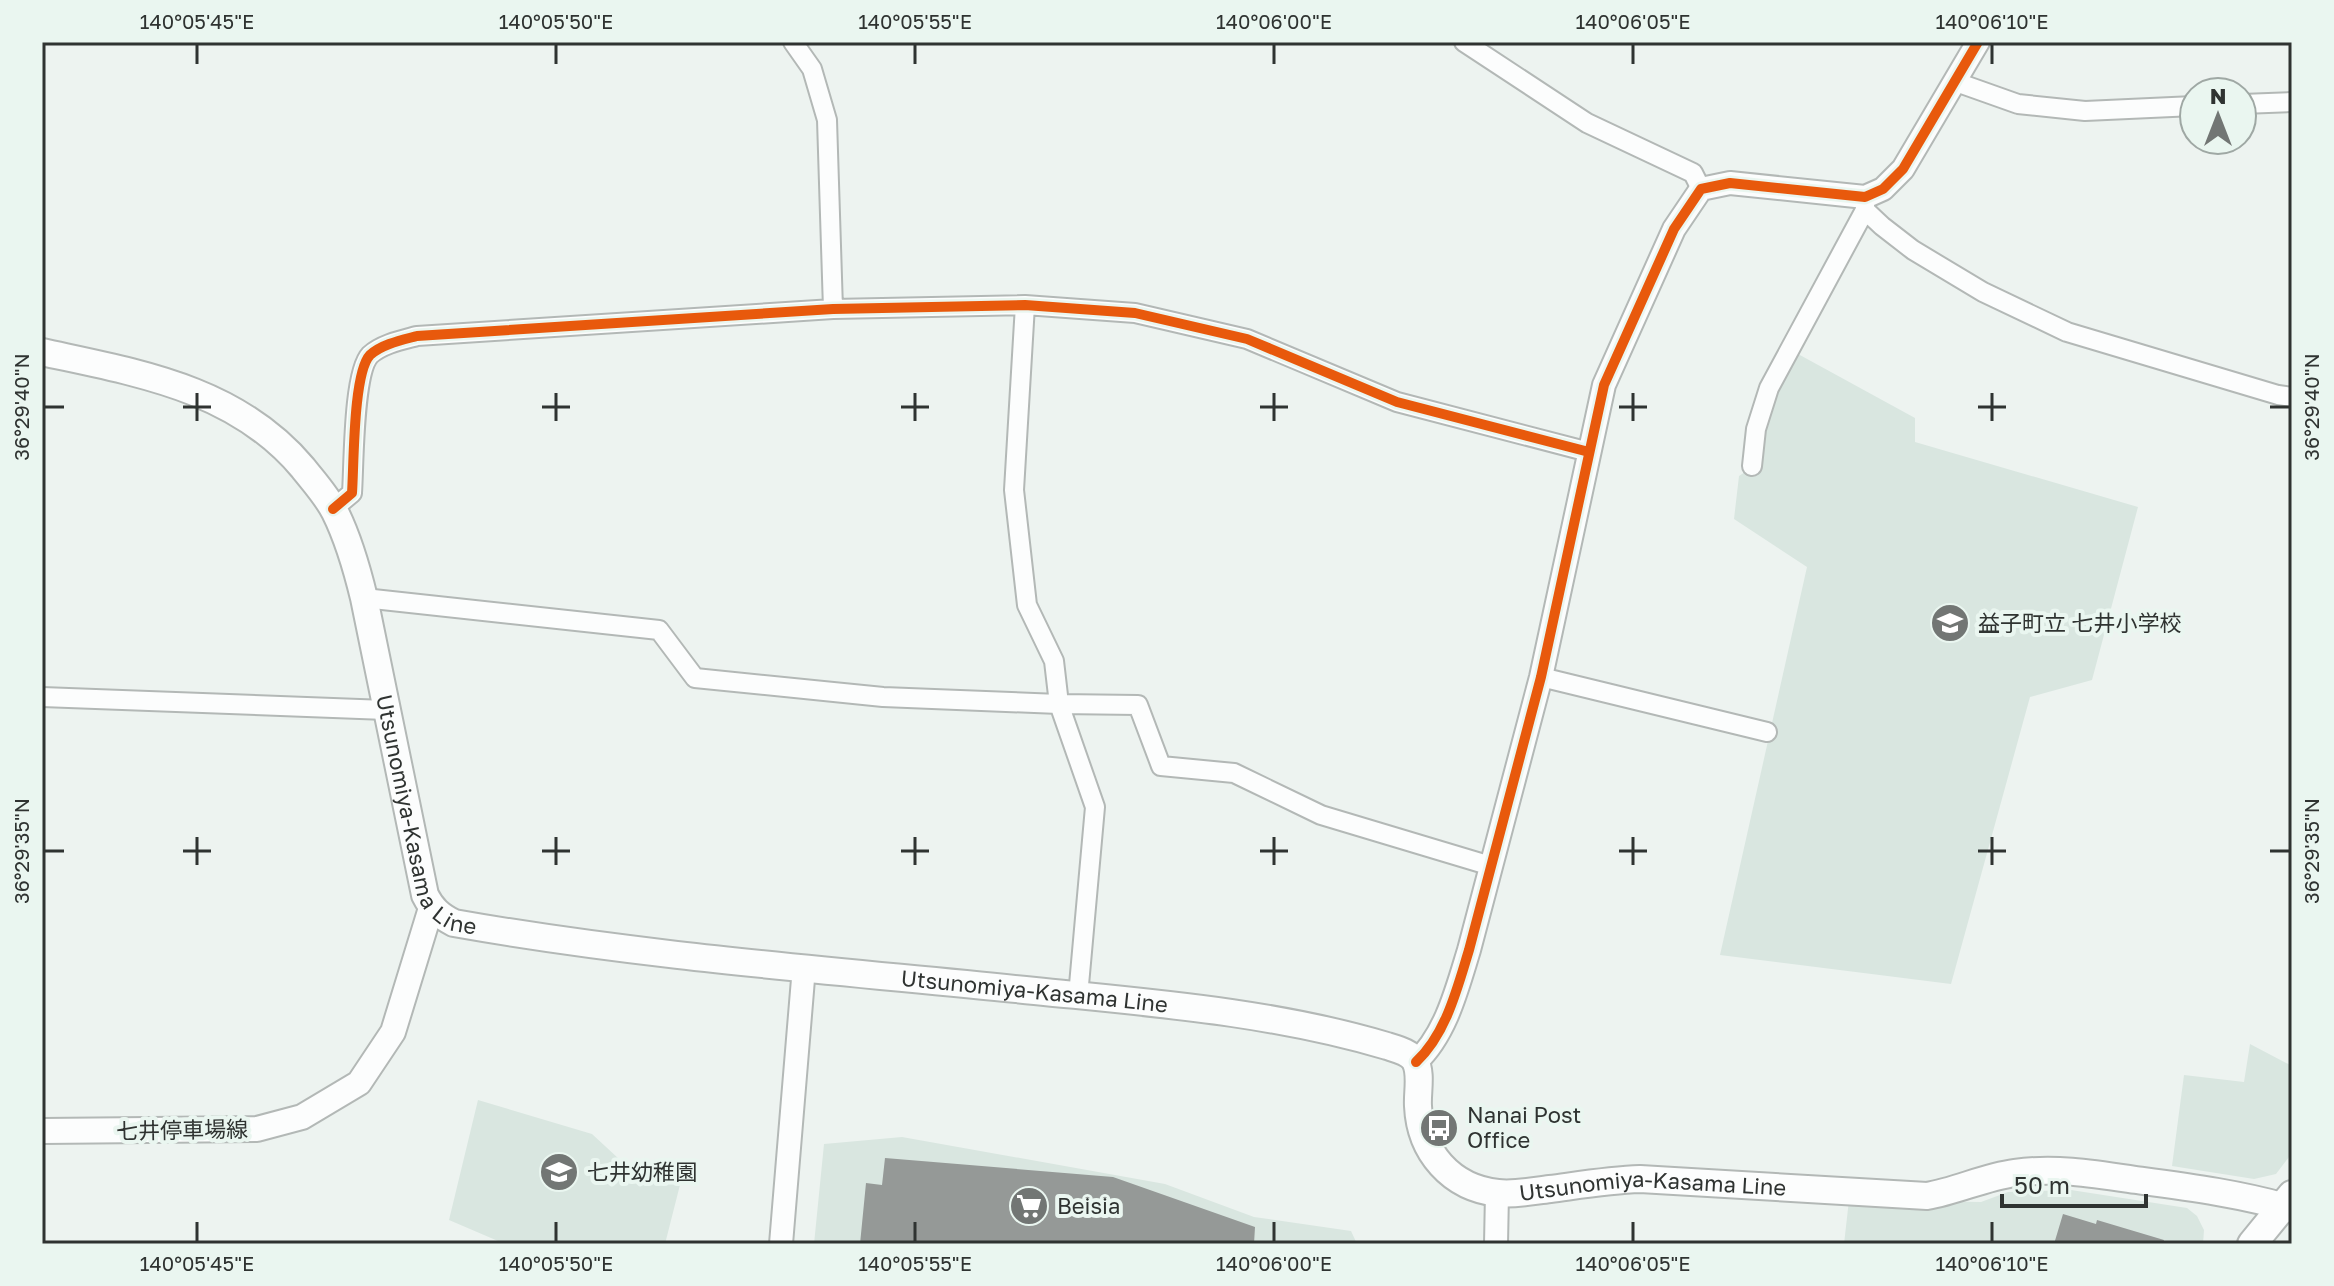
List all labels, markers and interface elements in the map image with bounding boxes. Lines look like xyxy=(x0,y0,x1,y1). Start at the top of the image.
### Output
text: 140°05'45"E xyxy=(140,9,254,33)
text: 140°05'50"E xyxy=(499,9,613,33)
text: 140°05'55"E xyxy=(858,9,972,33)
text: 140°06'00"E xyxy=(1216,9,1332,33)
text: 140°06'05"E xyxy=(1576,9,1691,33)
text: 140°06'10"E xyxy=(1935,9,2049,33)
north arrow xyxy=(2178,76,2258,156)
text: N xyxy=(2210,82,2226,109)
text: 36°29'40"N xyxy=(9,353,33,461)
text: 36°29'40"N xyxy=(2299,353,2323,461)
school or university icon: 益子町立 七井小学校 xyxy=(1929,602,1971,644)
place label: 益子町立 七井小学校 xyxy=(1978,609,2182,636)
street label: Utsunomiya-Kasama Line xyxy=(371,692,479,940)
text: 36°29'35"N xyxy=(9,798,33,904)
text: 36°29'35"N xyxy=(2299,798,2323,904)
street label: Utsunomiya-Kasama Line xyxy=(900,964,1169,1018)
place label: Nanai Post Office xyxy=(1467,1101,1581,1153)
bus stop icon: Nanai Post Office xyxy=(1418,1107,1460,1149)
street label: 七井停車場線 xyxy=(116,1115,248,1144)
school or university icon: 七井幼稚園 xyxy=(538,1151,580,1193)
place label: 七井幼稚園 xyxy=(587,1158,697,1185)
scale bar xyxy=(2002,1158,2146,1208)
street label: Utsunomiya-Kasama Line xyxy=(1517,1165,1787,1206)
text: 50 m xyxy=(2014,1170,2070,1199)
supermarket icon: Beisia xyxy=(1008,1185,1050,1227)
place label: Beisia xyxy=(1057,1192,1120,1219)
text: 140°05'45"E xyxy=(140,1251,254,1275)
text: 140°05'50"E xyxy=(499,1251,613,1275)
text: 140°05'55"E xyxy=(858,1251,972,1275)
text: 140°06'00"E xyxy=(1216,1251,1332,1275)
text: 140°06'05"E xyxy=(1576,1251,1691,1275)
text: 140°06'10"E xyxy=(1935,1251,2049,1275)

